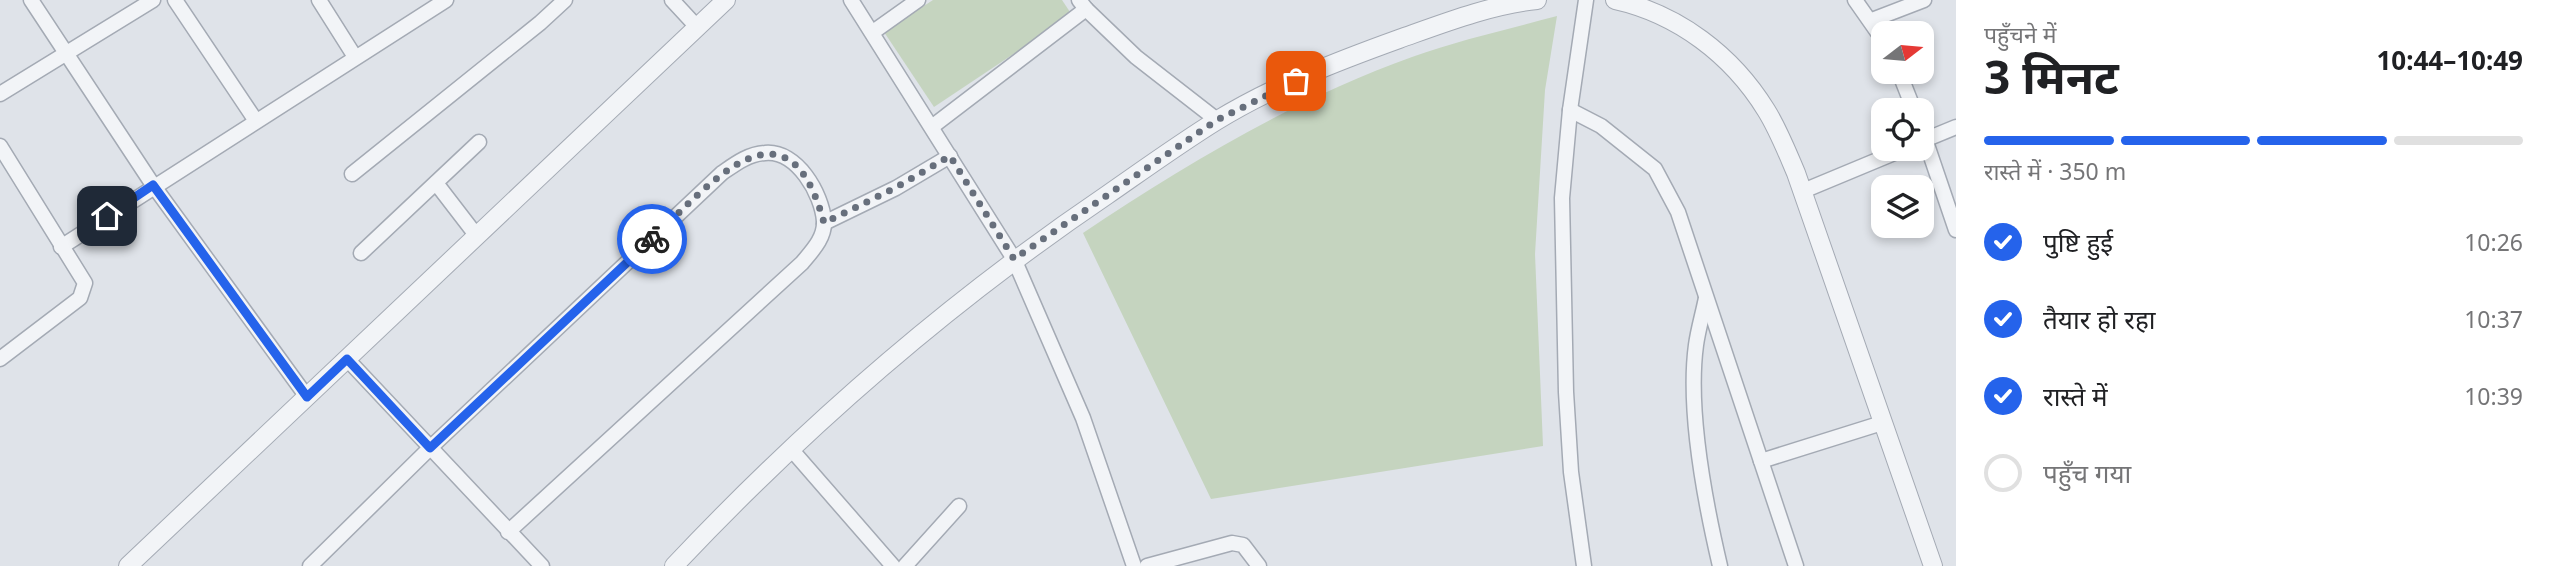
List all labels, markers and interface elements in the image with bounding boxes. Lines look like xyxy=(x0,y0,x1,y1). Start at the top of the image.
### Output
text: पहुँचने में xyxy=(1984,18,2056,50)
north arrow xyxy=(1871,21,1934,84)
map controls xyxy=(1871,21,1934,238)
text: 10:44–10:49 xyxy=(2376,42,2523,78)
text: 3 मिनट xyxy=(1984,45,2119,107)
pin xyxy=(1266,51,1326,111)
icon: bag xyxy=(1277,62,1315,100)
button: locate xyxy=(1871,98,1934,161)
text: रास्ते में · 350 m xyxy=(1984,155,2126,187)
button: layers xyxy=(1871,175,1934,238)
pin xyxy=(77,186,137,246)
icon: home xyxy=(88,197,126,235)
courier xyxy=(617,204,687,274)
icon: bike xyxy=(633,220,671,258)
icon: check xyxy=(1984,223,2022,261)
text: पुष्टि हुई xyxy=(2043,224,2113,260)
text: 10:26 xyxy=(2464,226,2523,258)
icon: check xyxy=(1984,300,2022,338)
text: तैयार हो रहा xyxy=(2043,301,2156,337)
text: 10:37 xyxy=(2464,303,2523,335)
icon: check xyxy=(1984,377,2022,415)
text: रास्ते में xyxy=(2043,378,2108,414)
text: 10:39 xyxy=(2464,380,2523,412)
text: पहुँच गया xyxy=(2043,455,2131,491)

